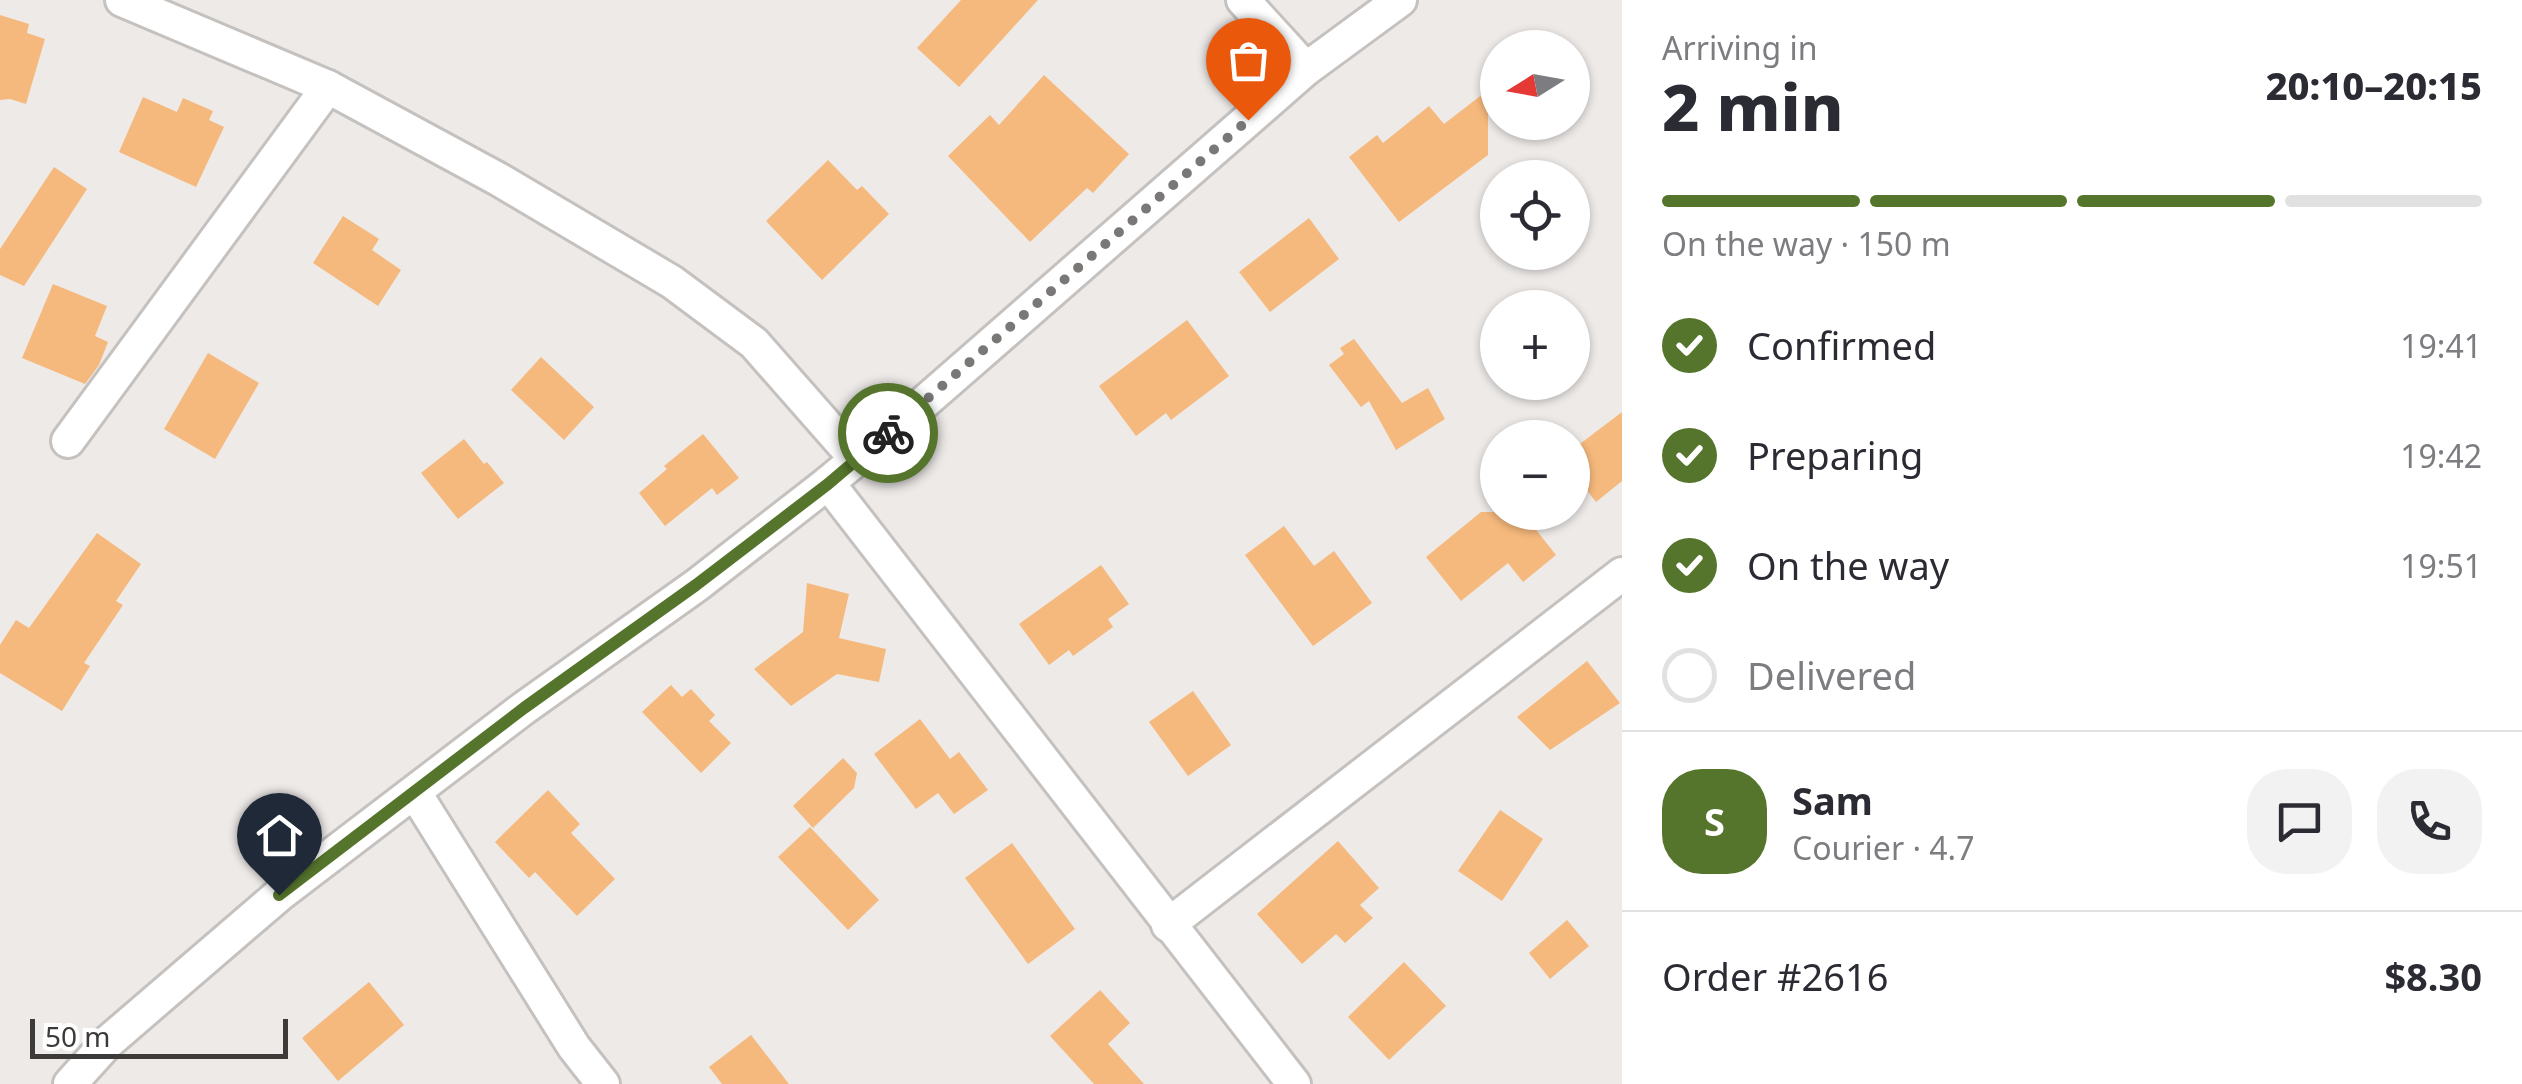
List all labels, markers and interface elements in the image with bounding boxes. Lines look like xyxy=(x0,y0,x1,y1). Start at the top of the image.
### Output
pin xyxy=(1206,18,1291,121)
text: Arriving in xyxy=(1662,26,1817,69)
north arrow xyxy=(1480,30,1590,140)
map controls xyxy=(1480,30,1590,530)
icon: bag xyxy=(1221,33,1276,88)
text: 20:10–20:15 xyxy=(2266,59,2482,111)
text: 2 min xyxy=(1662,62,1844,150)
button: locate xyxy=(1480,160,1590,270)
text: On the way · 150 m xyxy=(1662,222,1951,265)
button: + xyxy=(1480,290,1590,400)
icon: check xyxy=(1662,318,1717,373)
text: Confirmed xyxy=(1747,319,1936,371)
text: 19:41 xyxy=(2400,324,2482,367)
courier xyxy=(838,383,938,483)
icon: bike xyxy=(861,406,916,461)
button: − xyxy=(1480,420,1590,530)
icon: check xyxy=(1662,428,1717,483)
text: Preparing xyxy=(1747,429,1923,481)
text: 19:42 xyxy=(2400,434,2482,477)
icon: check xyxy=(1662,538,1717,593)
text: On the way xyxy=(1747,539,1949,591)
text: 19:51 xyxy=(2400,544,2482,587)
text: Delivered xyxy=(1747,649,1916,701)
button: chat xyxy=(2247,769,2352,874)
button: phone xyxy=(2377,769,2482,874)
text: Sam xyxy=(1792,774,1873,826)
pin xyxy=(237,793,322,896)
text: S xyxy=(1704,795,1725,847)
icon: home xyxy=(252,808,307,863)
text: Courier · 4.7 xyxy=(1792,826,1975,869)
text: Order #2616 xyxy=(1662,950,1888,1002)
text: $8.30 xyxy=(2384,950,2482,1002)
scale bar xyxy=(30,1014,288,1058)
text: 50 m xyxy=(45,1017,111,1055)

